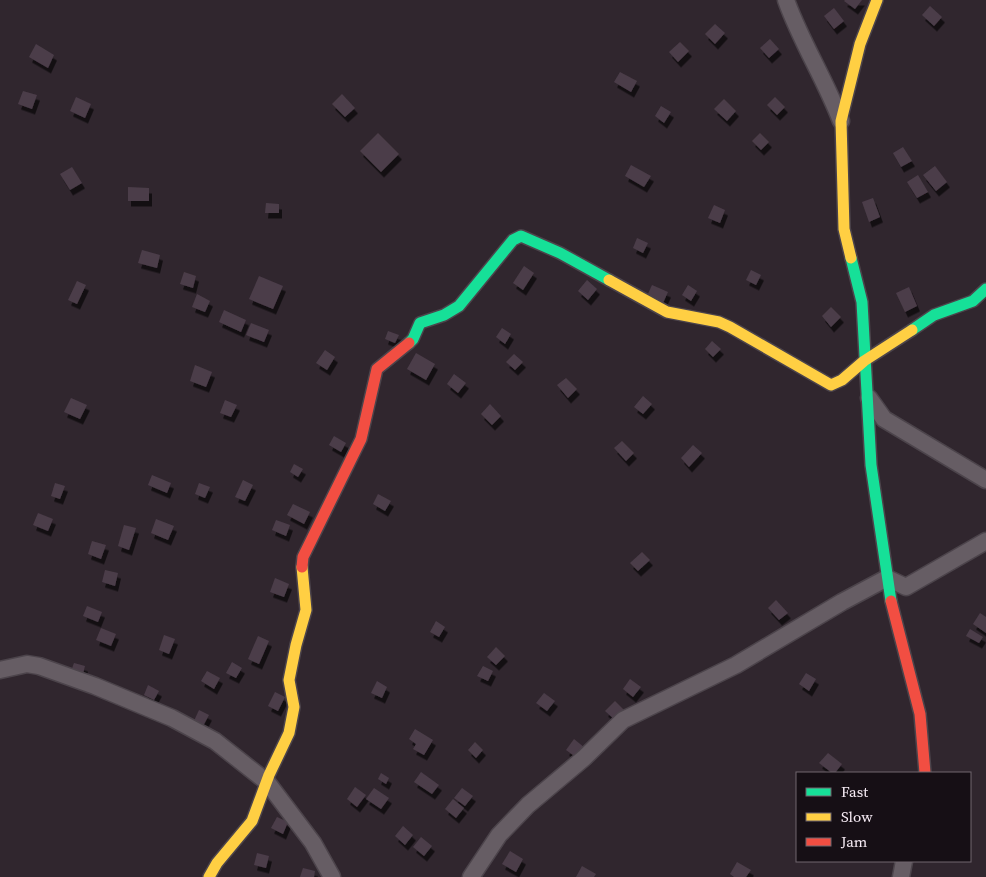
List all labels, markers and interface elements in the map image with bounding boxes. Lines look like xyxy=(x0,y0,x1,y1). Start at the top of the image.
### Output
legend xyxy=(796,772,971,862)
text: Fast xyxy=(841,781,868,802)
text: Slow xyxy=(841,806,873,827)
text: Jam xyxy=(840,831,868,852)

